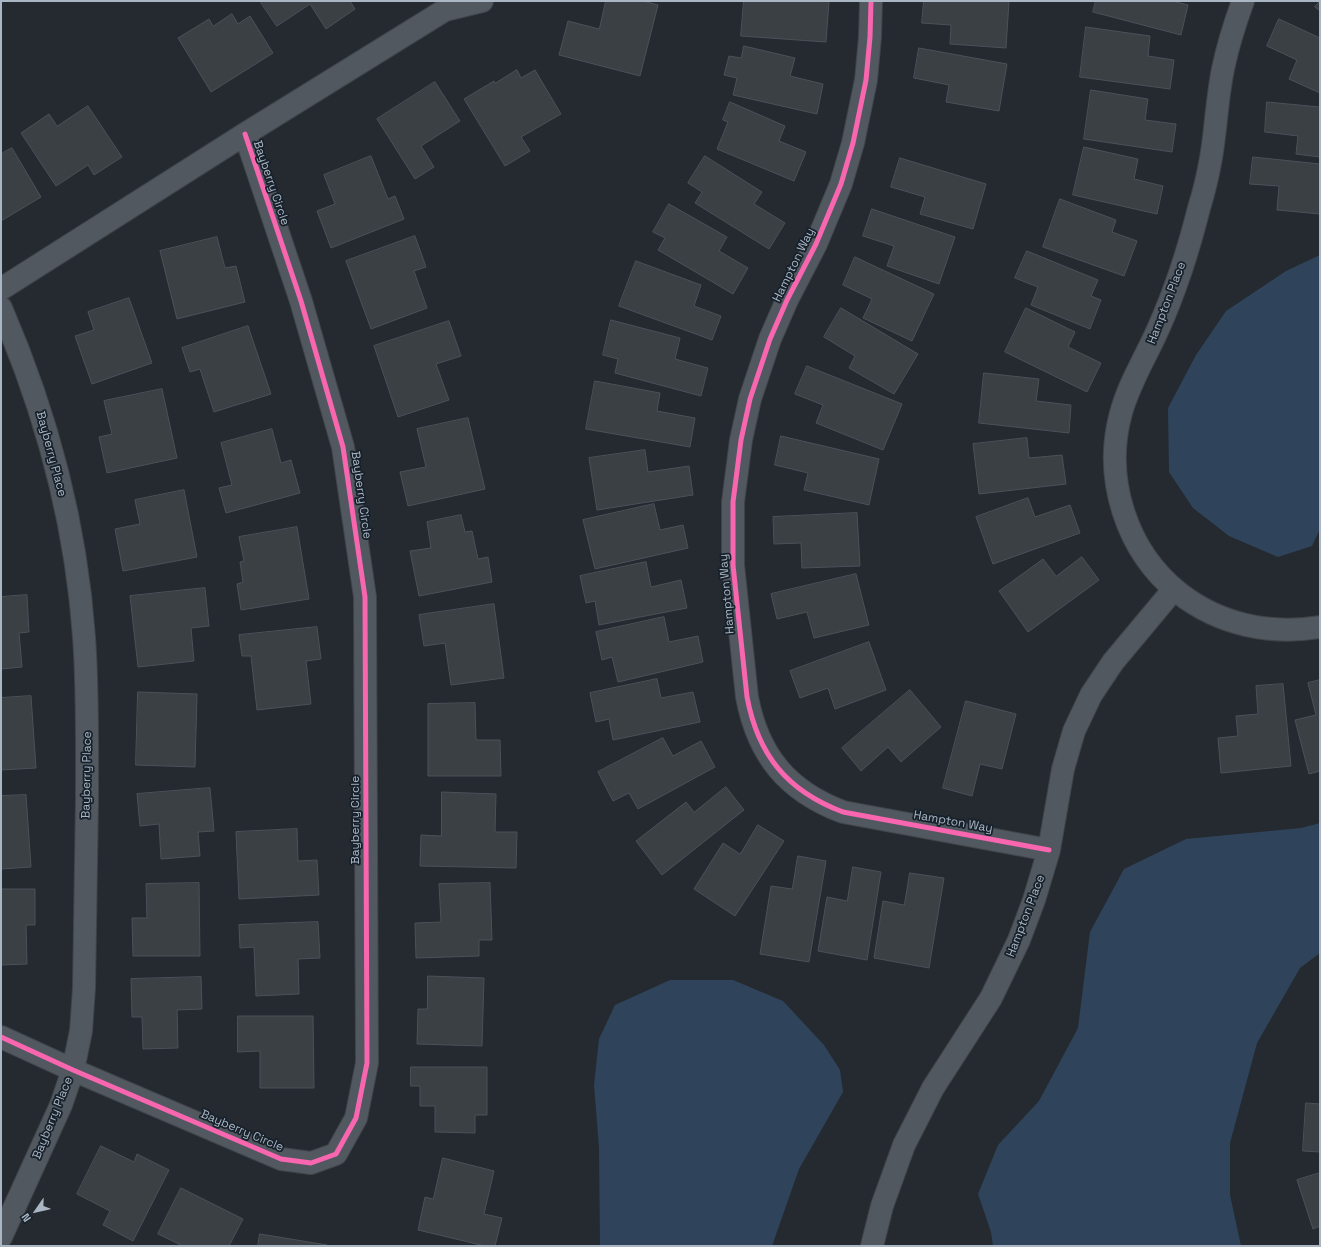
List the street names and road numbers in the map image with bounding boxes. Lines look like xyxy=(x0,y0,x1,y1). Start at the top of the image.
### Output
street label: Bayberry Circle xyxy=(250,139,292,227)
street label: Hampton Way xyxy=(770,226,818,304)
street label: Hampton Place xyxy=(1145,260,1189,346)
street label: Bayberry Place xyxy=(33,410,69,498)
street label: Bayberry Circle xyxy=(348,450,374,540)
street label: Hampton Way xyxy=(716,553,738,635)
street label: Bayberry Place xyxy=(79,731,95,819)
street label: Bayberry Circle xyxy=(349,776,363,864)
street label: Hampton Way xyxy=(912,808,994,836)
street label: Hampton Place xyxy=(1004,873,1048,959)
street label: Bayberry Place xyxy=(30,1075,76,1161)
street label: Bayberry Circle xyxy=(198,1107,286,1155)

